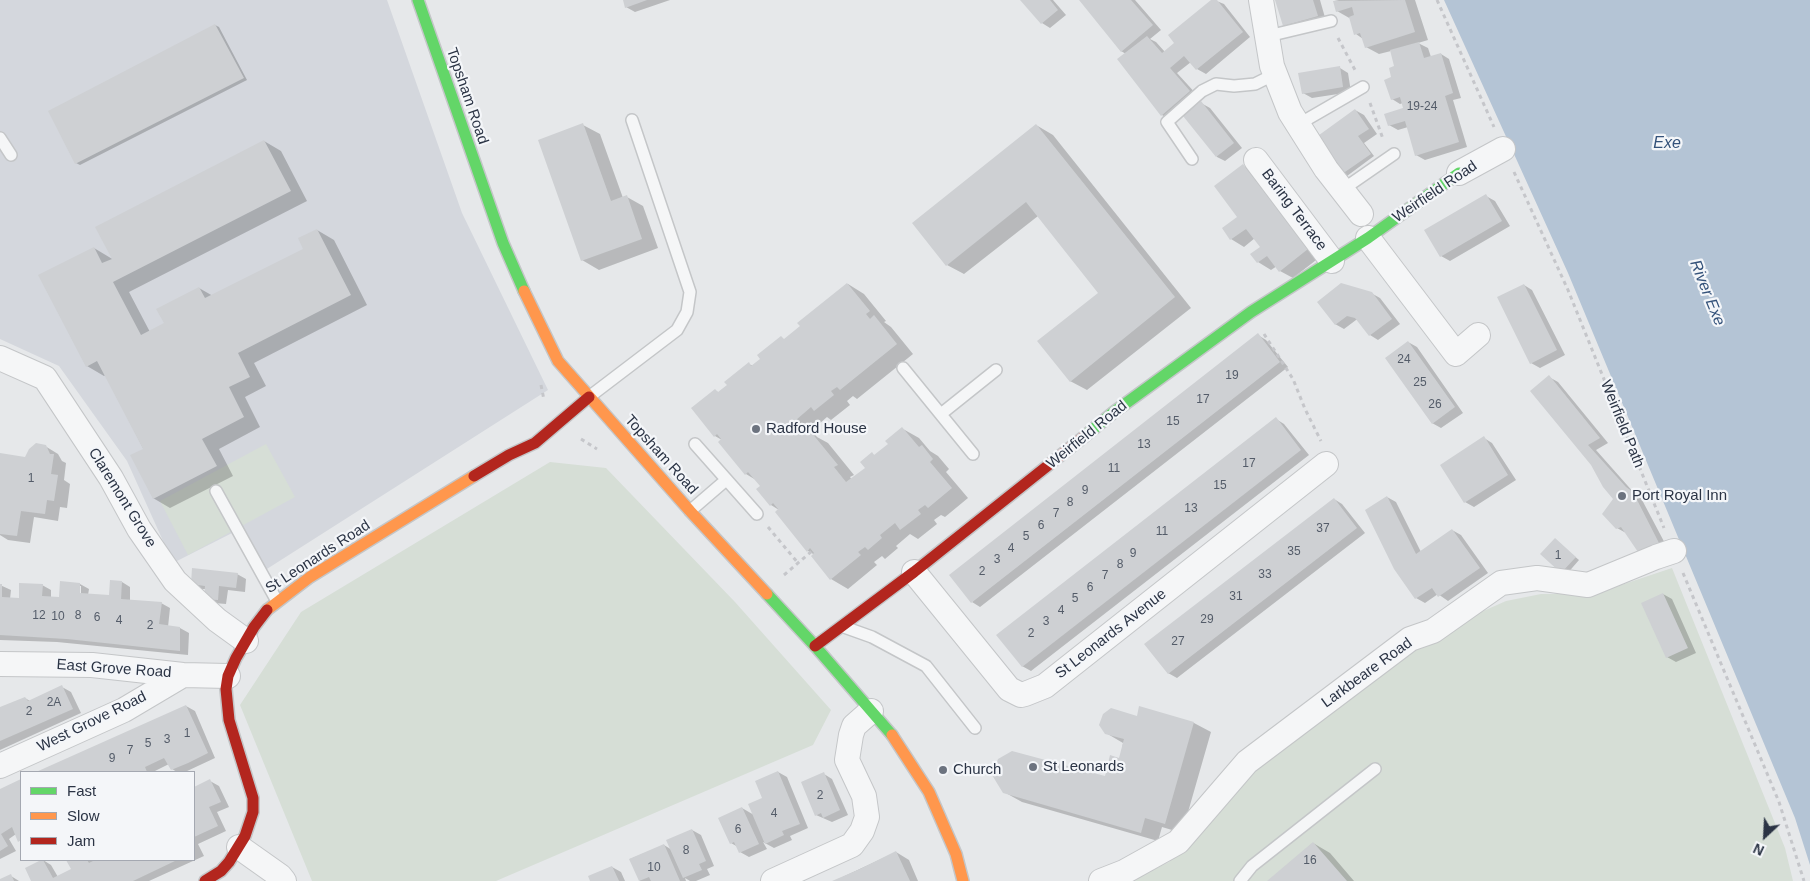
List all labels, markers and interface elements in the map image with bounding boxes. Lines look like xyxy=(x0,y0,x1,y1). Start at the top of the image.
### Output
street label: Topsham Road xyxy=(442,45,492,147)
house number: 19-24 xyxy=(1407,100,1437,114)
water label: Exe xyxy=(1653,134,1681,154)
street label: Weirfield Road xyxy=(1389,157,1481,227)
street label: Baring Terrace xyxy=(1257,166,1331,254)
water label: River Exe xyxy=(1685,257,1729,329)
house number: 24 xyxy=(1397,353,1411,367)
house number: 19 xyxy=(1225,369,1239,383)
house number: 25 xyxy=(1413,376,1427,390)
street label: Weirfield Path xyxy=(1596,377,1648,471)
house number: 17 xyxy=(1196,393,1210,407)
street label: Weirfield Road xyxy=(1043,397,1131,473)
house number: 26 xyxy=(1428,398,1442,412)
street label: Topsham Road xyxy=(621,411,701,499)
house number: 15 xyxy=(1166,415,1180,429)
place label: Radford House xyxy=(766,420,867,438)
marker: Radford House xyxy=(750,423,762,435)
house number: 13 xyxy=(1137,438,1151,452)
street label: Claremont Grove xyxy=(84,445,160,551)
house number: 17 xyxy=(1242,457,1256,471)
house number: 11 xyxy=(1108,462,1120,476)
house number: 1 xyxy=(28,472,34,486)
house number: 15 xyxy=(1213,479,1227,493)
house number: 9 xyxy=(1082,484,1088,498)
place label: Port Royal Inn xyxy=(1632,487,1727,505)
marker: Port Royal Inn xyxy=(1616,490,1628,502)
house number: 8 xyxy=(1067,496,1073,510)
house number: 13 xyxy=(1184,502,1198,516)
house number: 7 xyxy=(1053,507,1059,521)
street label: St Leonards Road xyxy=(262,517,374,597)
house number: 6 xyxy=(1038,519,1044,533)
house number: 37 xyxy=(1316,522,1330,536)
house number: 11 xyxy=(1156,525,1168,539)
house number: 5 xyxy=(1023,530,1029,544)
house number: 4 xyxy=(1008,542,1014,556)
house number: 35 xyxy=(1287,545,1301,559)
house number: 9 xyxy=(1130,547,1136,561)
house number: 1 xyxy=(1555,549,1561,563)
house number: 3 xyxy=(994,553,1000,567)
house number: 8 xyxy=(1117,558,1123,572)
house number: 2 xyxy=(979,565,985,579)
house number: 33 xyxy=(1258,568,1272,582)
house number: 7 xyxy=(1102,569,1108,583)
house number: 6 xyxy=(1087,581,1093,595)
street label: St Leonards Avenue xyxy=(1052,585,1170,683)
house number: 31 xyxy=(1229,590,1243,604)
house number: 5 xyxy=(1072,592,1078,606)
house number: 4 xyxy=(1058,604,1064,618)
house number: 12 xyxy=(32,609,46,623)
house number: 8 xyxy=(75,609,81,623)
house number: 10 xyxy=(51,610,65,624)
house number: 6 xyxy=(94,611,100,625)
house number: 29 xyxy=(1200,613,1214,627)
house number: 4 xyxy=(116,614,122,628)
house number: 3 xyxy=(1043,615,1049,629)
house number: 2 xyxy=(147,619,153,633)
house number: 2 xyxy=(1028,627,1034,641)
street label: Larkbeare Road xyxy=(1318,634,1416,712)
house number: 27 xyxy=(1171,635,1185,649)
street label: East Grove Road xyxy=(56,656,172,682)
street label: West Grove Road xyxy=(35,688,149,756)
house number: 2A xyxy=(47,696,61,710)
house number: 2 xyxy=(26,705,32,719)
house number: 1 xyxy=(184,727,190,741)
house number: 3 xyxy=(164,733,170,747)
house number: 5 xyxy=(145,737,151,751)
house number: 7 xyxy=(127,744,133,758)
house number: 9 xyxy=(109,752,115,766)
place label: St Leonards xyxy=(1043,758,1124,776)
place label: Church xyxy=(953,761,1001,779)
marker: St Leonards xyxy=(1027,761,1039,773)
marker: Church xyxy=(937,764,949,776)
legend xyxy=(20,771,195,861)
text: Fast xyxy=(67,782,96,799)
house number: 2 xyxy=(817,789,823,803)
text: Slow xyxy=(67,807,100,824)
house number: 4 xyxy=(771,807,777,821)
north arrow xyxy=(1740,811,1790,861)
house number: 6 xyxy=(735,823,741,837)
text: Jam xyxy=(67,832,95,849)
text: N xyxy=(1751,840,1767,859)
house number: 8 xyxy=(683,844,689,858)
house number: 16 xyxy=(1303,854,1317,868)
house number: 10 xyxy=(647,861,661,875)

